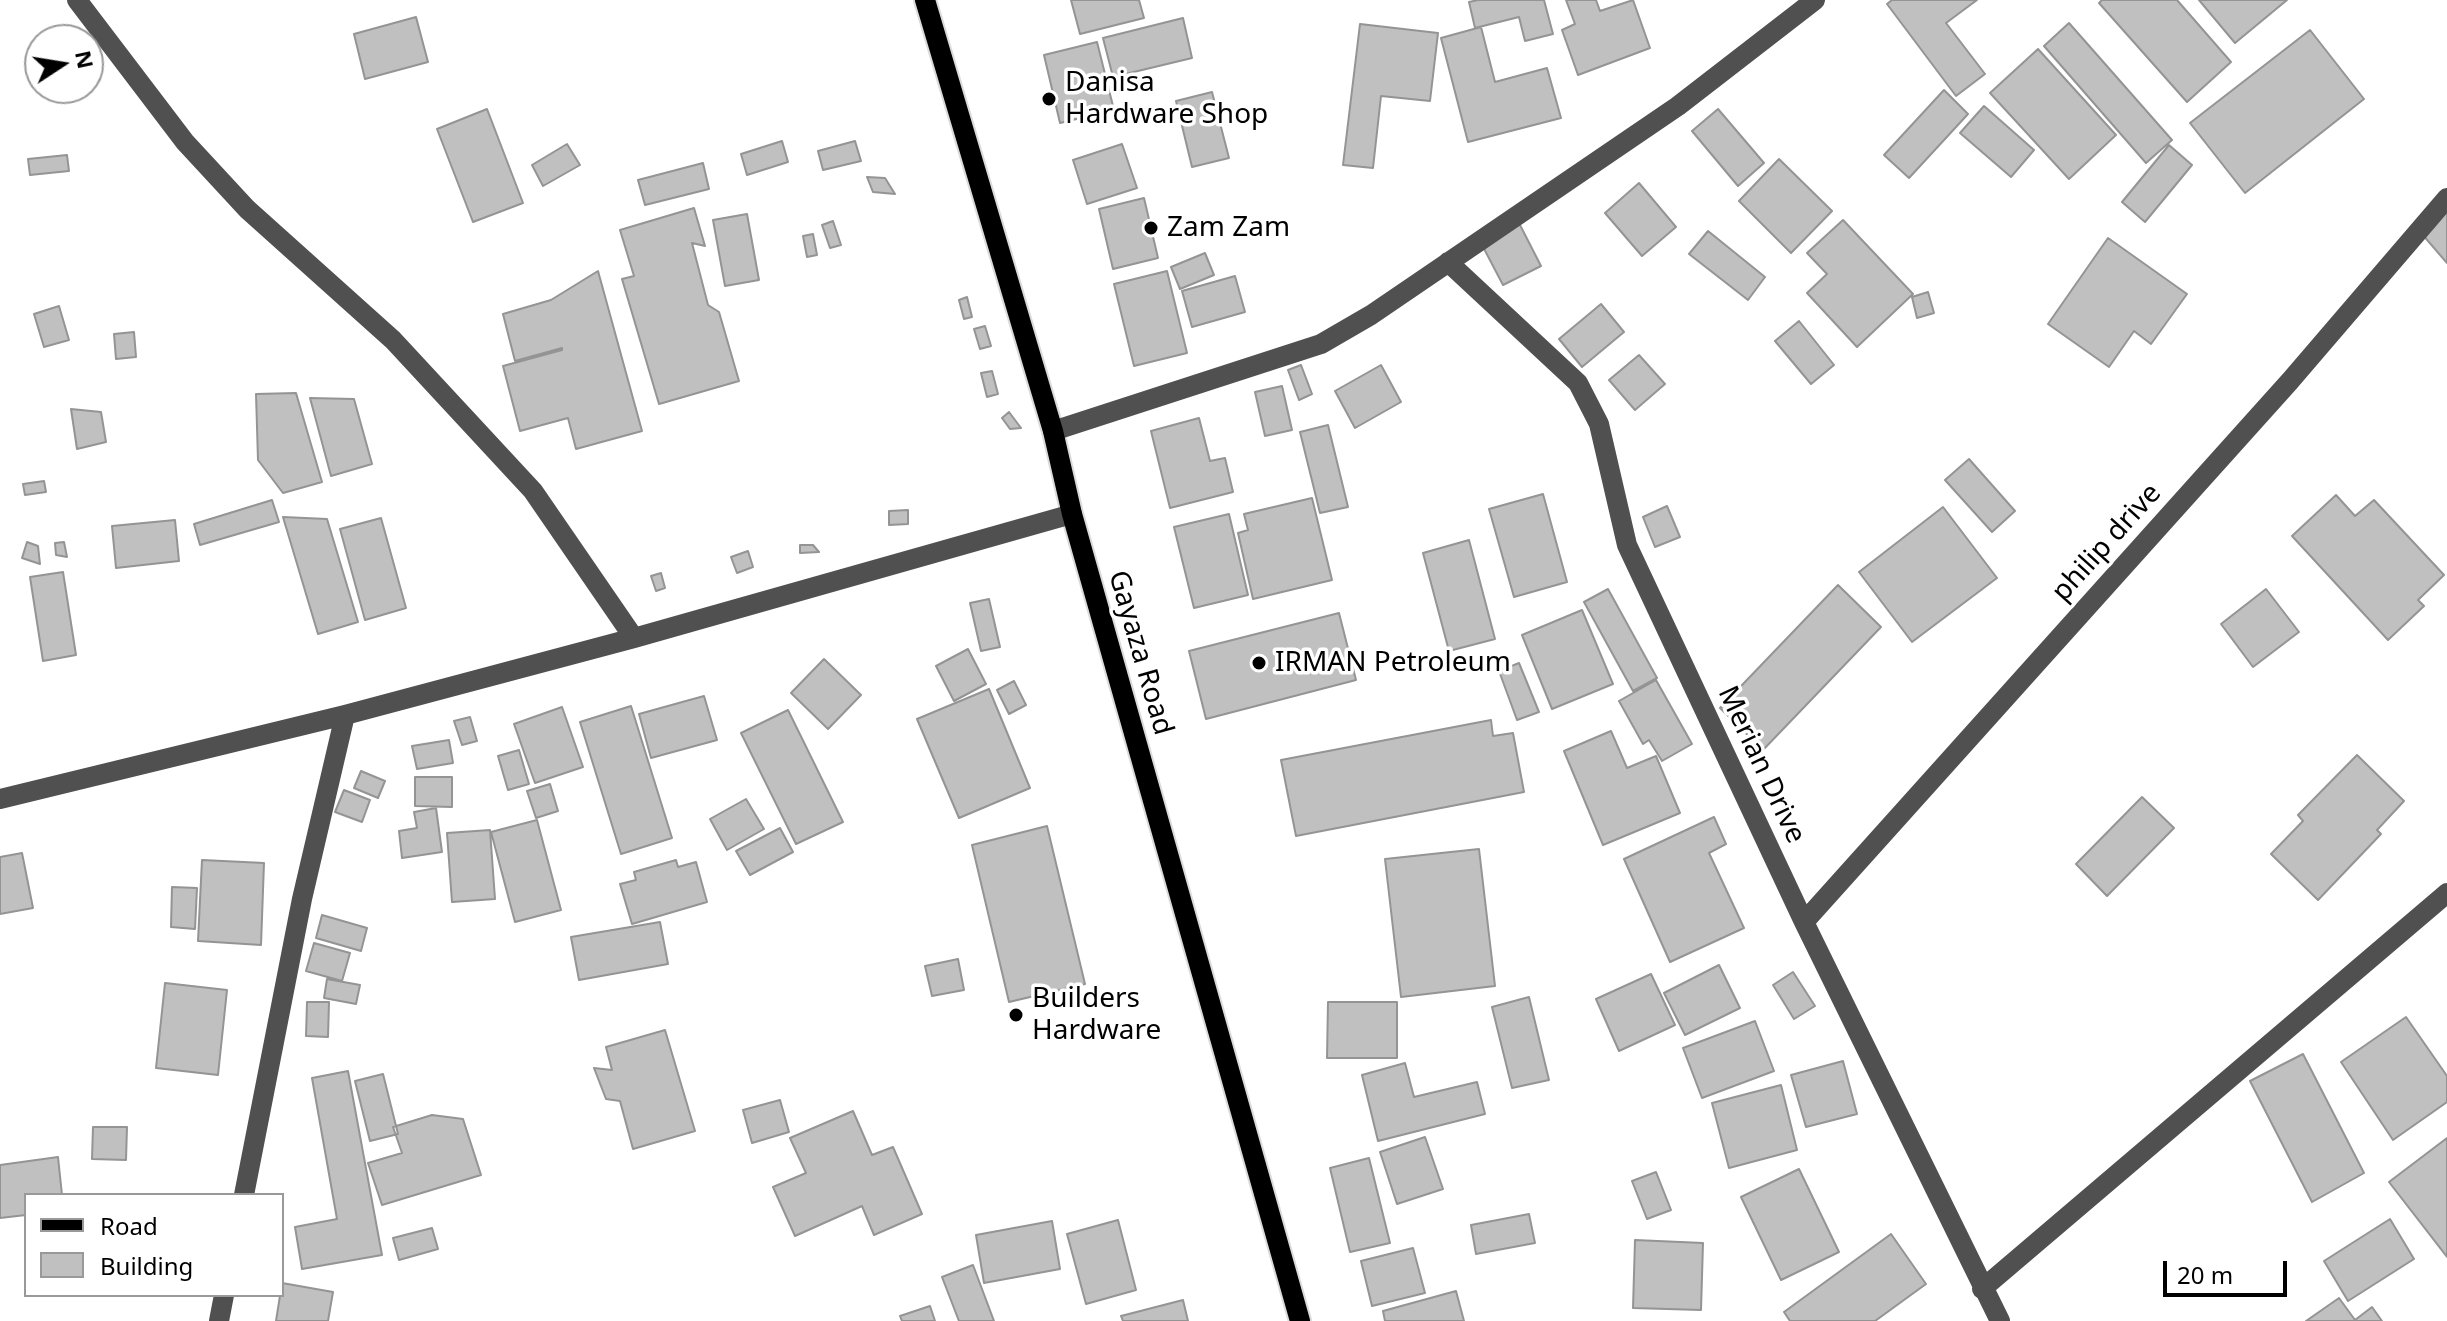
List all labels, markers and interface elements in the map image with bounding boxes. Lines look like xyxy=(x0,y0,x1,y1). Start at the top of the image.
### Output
north arrow xyxy=(24,24,104,104)
text: N xyxy=(69,48,102,71)
place label: Danisa Hardware Shop xyxy=(1065,66,1268,132)
marker: Danisa Hardware Shop xyxy=(1040,90,1058,108)
place label: Zam Zam xyxy=(1167,211,1290,245)
marker: Zam Zam xyxy=(1142,219,1160,237)
street label: philip drive xyxy=(2045,477,2169,609)
street label: Gayaza Road xyxy=(1100,567,1180,739)
place label: IRMAN Petroleum xyxy=(1275,646,1511,680)
marker: IRMAN Petroleum xyxy=(1250,654,1268,672)
street label: Merian Drive xyxy=(1710,681,1812,849)
place label: Builders Hardware xyxy=(1032,982,1161,1048)
marker: Builders Hardware xyxy=(1007,1006,1025,1024)
legend xyxy=(24,1193,284,1297)
text: Road xyxy=(100,1209,158,1242)
scale bar xyxy=(2167,1245,2291,1295)
text: Building xyxy=(100,1249,193,1282)
text: 20 m xyxy=(2177,1258,2233,1291)

